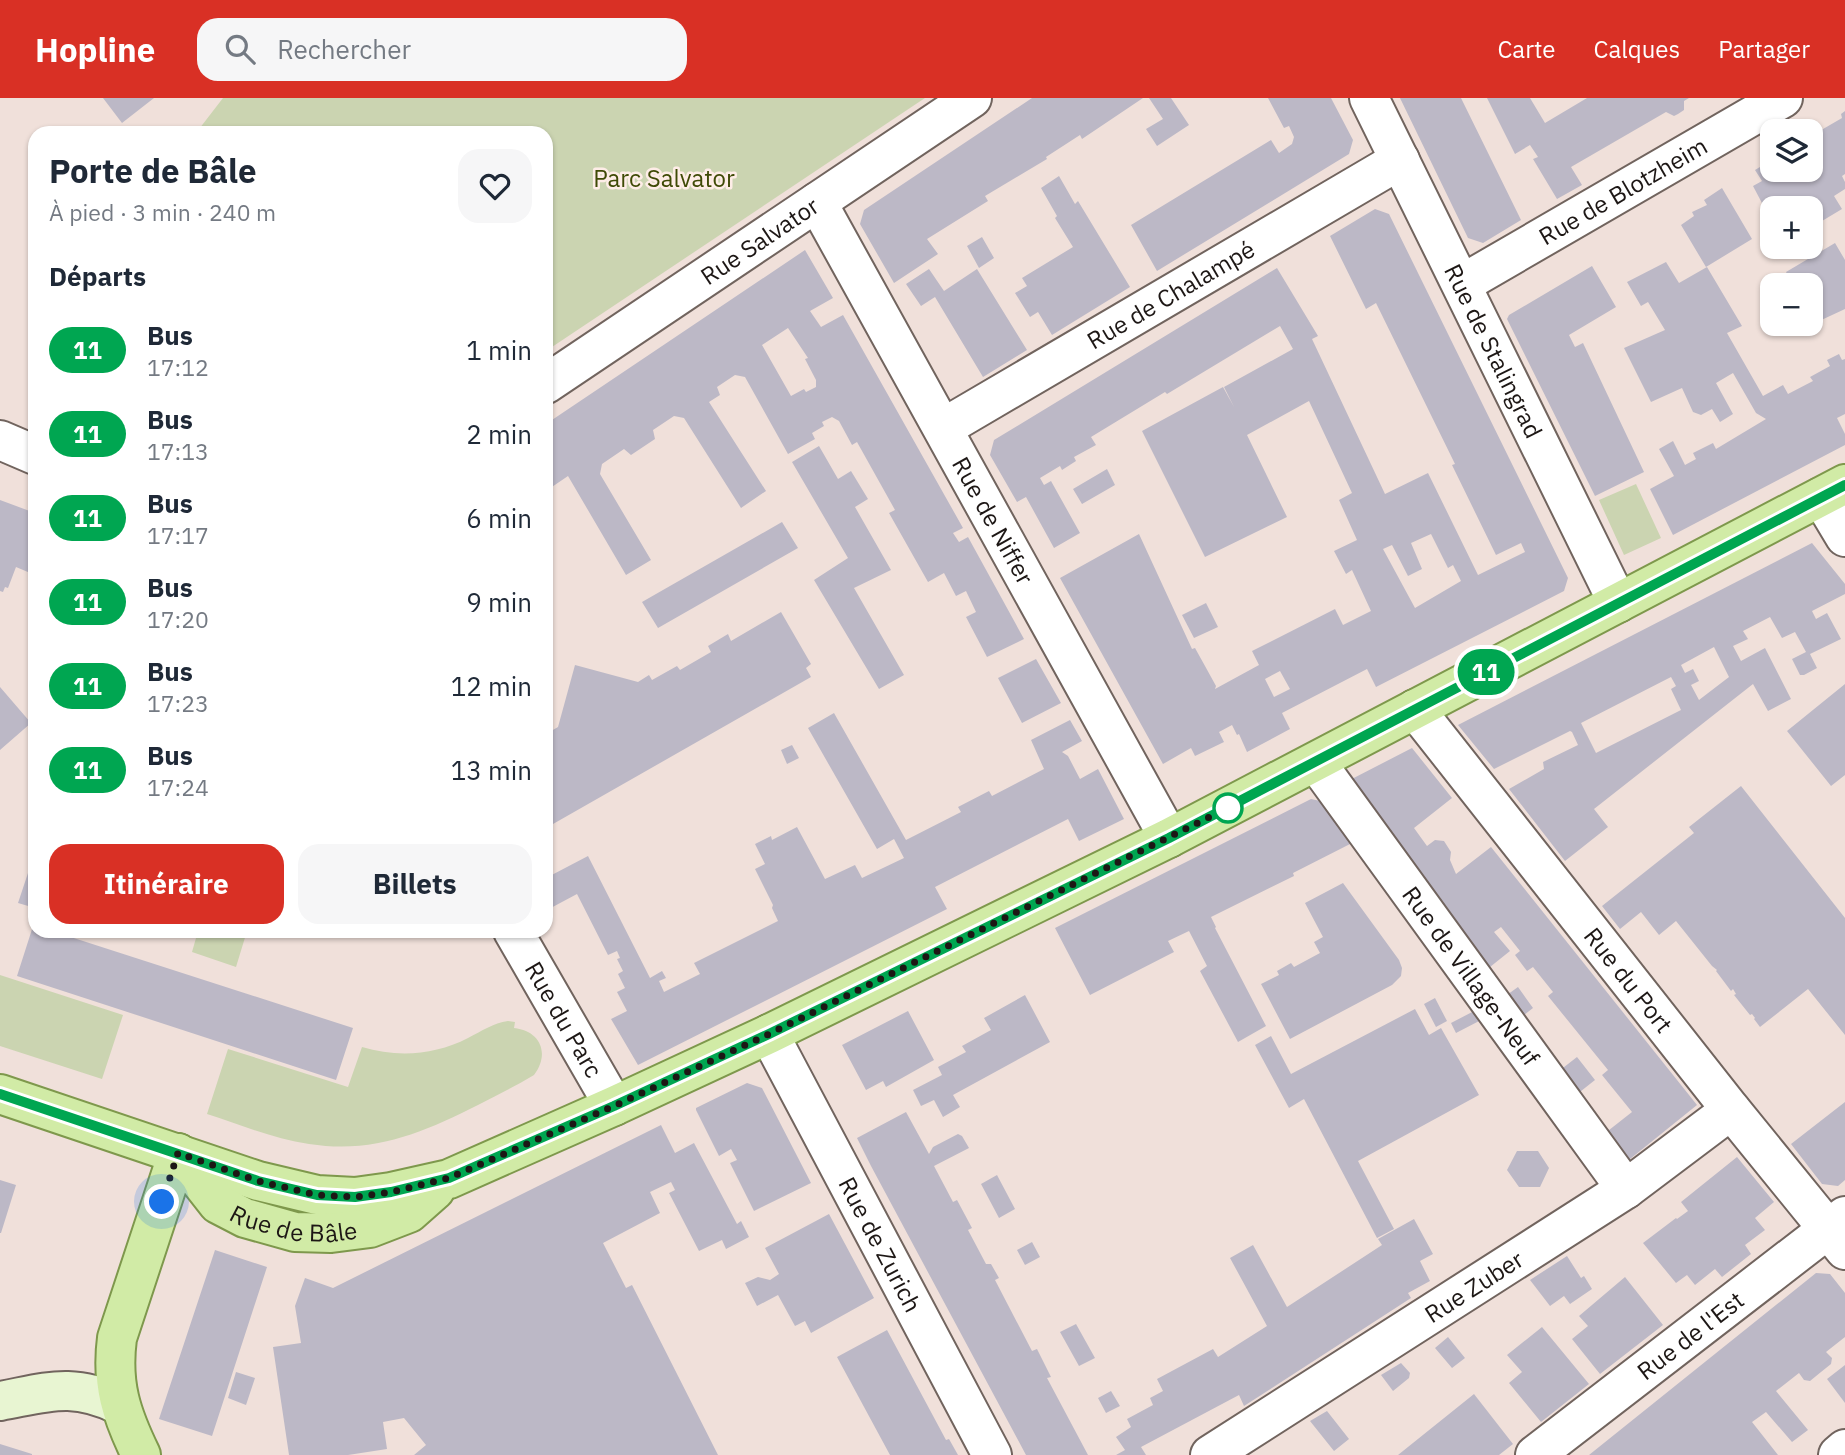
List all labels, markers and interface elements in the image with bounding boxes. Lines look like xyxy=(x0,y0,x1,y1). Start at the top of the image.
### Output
search box xyxy=(197,18,687,81)
text: Hopline xyxy=(35,28,155,71)
icon: search xyxy=(221,30,259,68)
text: Rechercher xyxy=(277,32,411,66)
text: Carte xyxy=(1497,33,1556,65)
text: Calques xyxy=(1594,33,1680,65)
text: Partager xyxy=(1718,33,1810,65)
map controls xyxy=(1760,119,1823,336)
button: layers xyxy=(1760,119,1823,182)
street label: Rue de Blotzheim xyxy=(1533,129,1713,252)
text: Porte de Bâle xyxy=(49,149,257,192)
button: heart xyxy=(458,149,532,223)
park label: Parc Salvator xyxy=(593,162,735,194)
street label: Rue Salvator xyxy=(694,189,825,292)
button: + xyxy=(1760,196,1823,259)
text: À pied · 3 min · 240 m xyxy=(49,197,276,227)
street label: Rue de Chalampé xyxy=(1081,233,1261,356)
text: Départs xyxy=(49,259,146,293)
street label: Rue de Stalingrad xyxy=(1437,259,1550,443)
button: − xyxy=(1760,273,1823,336)
text: Bus xyxy=(147,318,193,352)
text: 1 min xyxy=(466,333,532,367)
text: 11 xyxy=(73,334,102,366)
text: 17:12 xyxy=(147,352,209,382)
text: Bus xyxy=(147,402,193,436)
text: 2 min xyxy=(466,417,532,451)
text: 11 xyxy=(73,418,102,450)
text: 17:13 xyxy=(147,436,209,466)
street label: Rue de Niffer xyxy=(945,451,1042,590)
text: Bus xyxy=(147,486,193,520)
text: 6 min xyxy=(466,501,532,535)
text: 11 xyxy=(73,502,102,534)
text: 17:17 xyxy=(147,520,209,550)
text: Bus xyxy=(147,570,193,604)
text: 9 min xyxy=(466,585,532,619)
text: 11 xyxy=(73,586,102,618)
text: 17:20 xyxy=(147,604,209,634)
line badge: 11 xyxy=(1454,649,1518,695)
text: Bus xyxy=(147,654,193,688)
text: 11 xyxy=(1472,656,1500,688)
text: 12 min xyxy=(451,669,532,703)
text: 11 xyxy=(73,670,102,702)
text: 17:23 xyxy=(147,688,209,718)
text: Bus xyxy=(147,738,193,772)
text: 13 min xyxy=(451,753,532,787)
text: 11 xyxy=(73,754,102,786)
text: 17:24 xyxy=(147,772,209,802)
unlabelled marker xyxy=(1213,793,1243,823)
button: Itinéraire xyxy=(49,844,284,924)
button: Billets xyxy=(298,844,532,924)
street label: Rue de Village-Neuf xyxy=(1395,880,1547,1072)
street label: Rue du Port xyxy=(1577,921,1680,1039)
street label: Rue du Parc xyxy=(518,955,610,1083)
street label: Rue de Zurich xyxy=(831,1171,929,1317)
your location xyxy=(144,1184,179,1219)
street label: Rue de Bâle xyxy=(225,1197,359,1250)
street label: Rue Zuber xyxy=(1418,1243,1529,1330)
street label: Rue de l'Est xyxy=(1630,1284,1750,1387)

